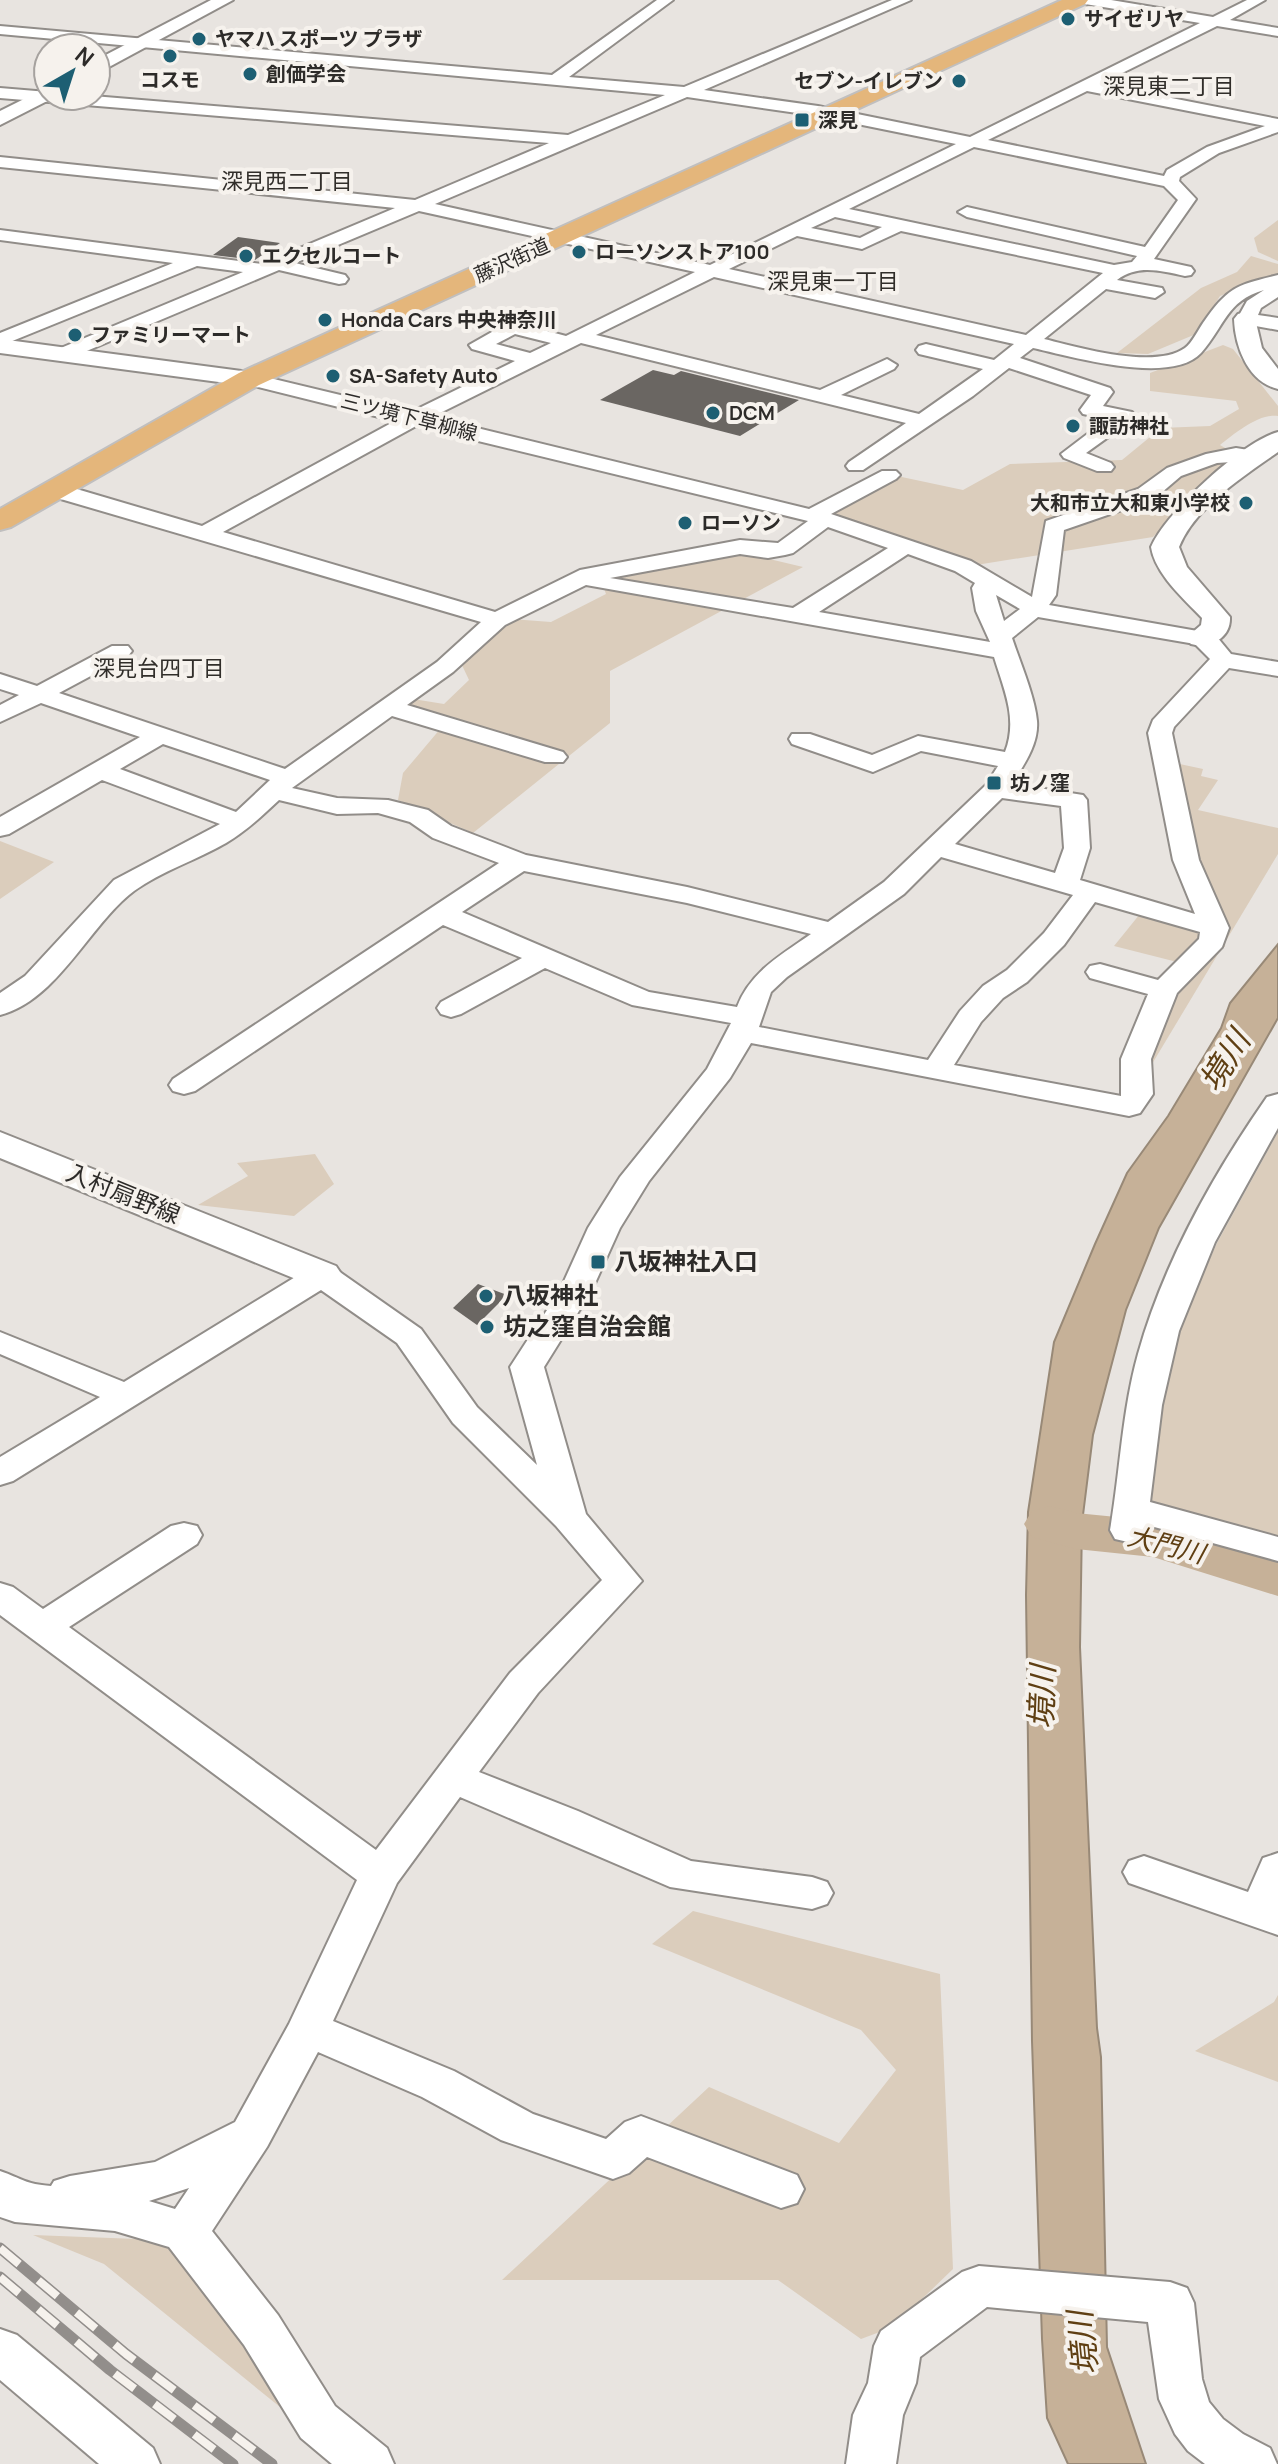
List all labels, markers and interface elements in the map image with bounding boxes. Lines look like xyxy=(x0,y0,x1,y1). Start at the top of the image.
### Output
place label: サイゼリヤ xyxy=(1084,5,1184,32)
marker: サイゼリヤ xyxy=(1059,10,1077,28)
place label: ヤマハ スポーツ プラザ xyxy=(215,25,423,52)
marker: ヤマハ スポーツ プラザ xyxy=(190,30,208,48)
north arrow xyxy=(32,32,112,112)
text: N xyxy=(69,40,100,73)
marker: コスモ xyxy=(161,47,179,65)
place label: 創価学会 xyxy=(266,60,346,87)
marker: 創価学会 xyxy=(241,65,259,83)
place label: コスモ xyxy=(140,66,200,93)
place label: セブン-イレブン xyxy=(795,67,943,94)
district label: 深見東二丁目 xyxy=(1103,71,1235,101)
marker: セブン-イレブン xyxy=(950,72,968,90)
place label: 深見 xyxy=(818,106,858,133)
marker: 深見 xyxy=(793,111,811,129)
district label: 深見西二丁目 xyxy=(221,166,353,196)
street label: 藤沢街道 xyxy=(470,231,554,288)
place label: ローソンストア100 xyxy=(595,238,770,265)
place label: エクセルコート xyxy=(262,242,402,269)
marker: ローソンストア100 xyxy=(570,243,588,261)
marker: エクセルコート xyxy=(237,247,255,265)
district label: 深見東一丁目 xyxy=(767,266,899,296)
place label: Honda Cars 中央神奈川 xyxy=(341,306,557,333)
marker: Honda Cars 中央神奈川 xyxy=(316,311,334,329)
place label: ファミリーマート xyxy=(91,321,251,348)
marker: ファミリーマート xyxy=(66,326,84,344)
place label: SA-Safety Auto xyxy=(349,362,498,389)
marker: SA-Safety Auto xyxy=(324,367,342,385)
street label: 三ツ境下草柳線 xyxy=(338,386,480,447)
place label: DCM xyxy=(729,399,775,426)
marker: DCM xyxy=(704,404,722,422)
place label: 諏訪神社 xyxy=(1089,412,1169,439)
marker: 諏訪神社 xyxy=(1064,417,1082,435)
place label: 大和市立大和東小学校 xyxy=(1030,489,1230,516)
marker: 大和市立大和東小学校 xyxy=(1237,494,1255,512)
place label: ローソン xyxy=(701,509,781,536)
marker: ローソン xyxy=(676,514,694,532)
district label: 深見台四丁目 xyxy=(93,653,225,683)
place label: 坊ノ窪 xyxy=(1010,769,1070,796)
marker: 坊ノ窪 xyxy=(985,774,1003,792)
water label: 境川 xyxy=(1189,1019,1261,1099)
street label: 入村扇野線 xyxy=(62,1155,185,1230)
place label: 八坂神社入口 xyxy=(614,1244,758,1277)
marker: 八坂神社入口 xyxy=(589,1253,607,1271)
place label: 八坂神社 xyxy=(502,1278,598,1311)
marker: 八坂神社 xyxy=(477,1287,495,1305)
place label: 坊之窪自治会館 xyxy=(503,1309,671,1342)
marker: 坊之窪自治会館 xyxy=(478,1318,496,1336)
water label: 大門川 xyxy=(1124,1517,1211,1572)
water label: 境川 xyxy=(1018,1661,1064,1730)
water label: 境川 xyxy=(1056,2306,1107,2377)

